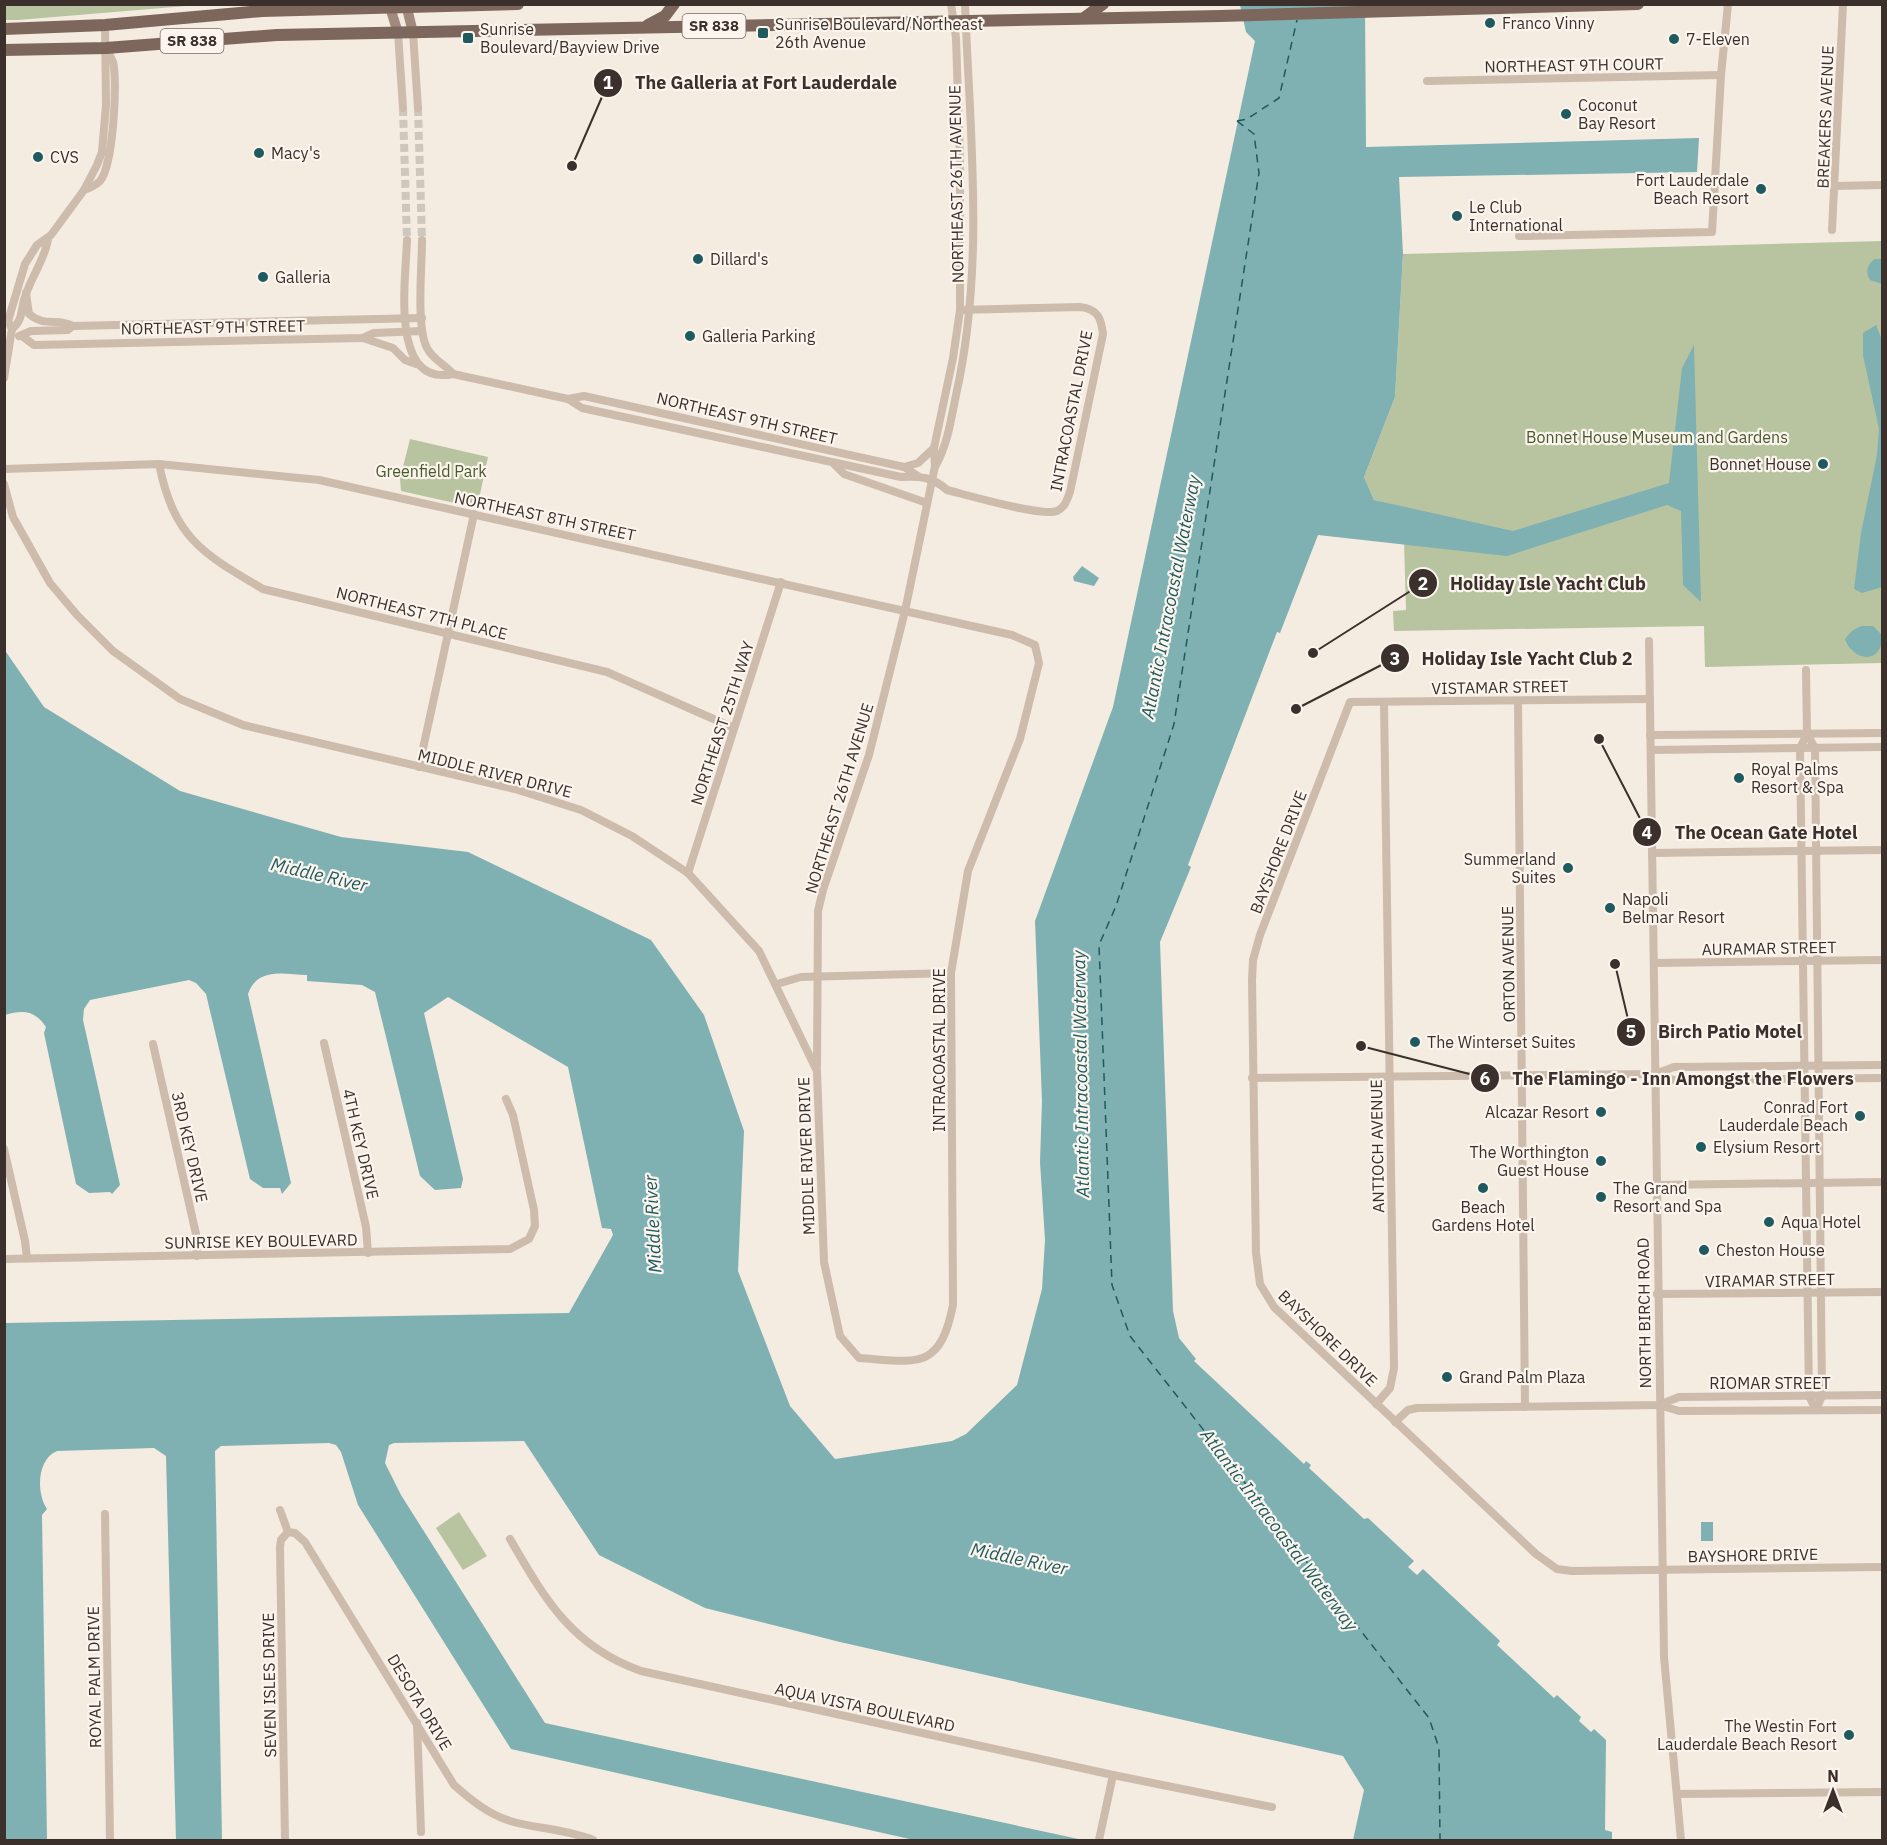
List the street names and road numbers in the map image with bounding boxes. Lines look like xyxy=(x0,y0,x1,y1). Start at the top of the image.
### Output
road number: SR 838 xyxy=(682,14,746,38)
road number: SR 838 xyxy=(160,29,224,53)
street label: BREAKERS AVENUE xyxy=(1813,45,1837,189)
street label: NORTHEAST 9TH COURT xyxy=(1484,53,1664,77)
street label: NORTHEAST 26TH AVENUE xyxy=(944,85,968,283)
street label: NORTHEAST 9TH STREET xyxy=(120,315,306,339)
street label: INTRACOASTAL DRIVE xyxy=(1046,329,1096,493)
street label: NORTHEAST 9TH STREET xyxy=(655,387,839,449)
street label: NORTHEAST 8TH STREET xyxy=(453,487,637,545)
street label: NORTHEAST 7TH PLACE xyxy=(334,582,510,644)
street label: NORTHEAST 25TH WAY xyxy=(686,638,758,807)
street label: VISTAMAR STREET xyxy=(1431,676,1569,698)
street label: NORTHEAST 26TH AVENUE xyxy=(800,700,878,896)
street label: MIDDLE RIVER DRIVE xyxy=(416,744,574,802)
street label: BAYSHORE DRIVE xyxy=(1245,787,1311,917)
street label: ORTON AVENUE xyxy=(1497,906,1519,1022)
street label: AURAMAR STREET xyxy=(1701,937,1837,959)
street label: INTRACOASTAL DRIVE xyxy=(929,968,949,1132)
street label: MIDDLE RIVER DRIVE xyxy=(793,1077,819,1235)
street label: ANTIOCH AVENUE xyxy=(1366,1079,1388,1213)
street label: 4TH KEY DRIVE xyxy=(339,1087,383,1201)
street label: 3RD KEY DRIVE xyxy=(168,1090,212,1204)
street label: SUNRISE KEY BOULEVARD xyxy=(164,1229,358,1253)
street label: NORTH BIRCH ROAD xyxy=(1633,1237,1655,1389)
street label: VIRAMAR STREET xyxy=(1705,1269,1835,1291)
street label: BAYSHORE DRIVE xyxy=(1274,1285,1382,1391)
street label: RIOMAR STREET xyxy=(1709,1373,1831,1393)
street label: BAYSHORE DRIVE xyxy=(1688,1544,1818,1566)
street label: ROYAL PALM DRIVE xyxy=(83,1606,105,1748)
street label: SEVEN ISLES DRIVE xyxy=(258,1612,280,1758)
street label: DESOTA DRIVE xyxy=(383,1650,457,1754)
street label: AQUA VISTA BOULEVARD xyxy=(773,1678,957,1736)

